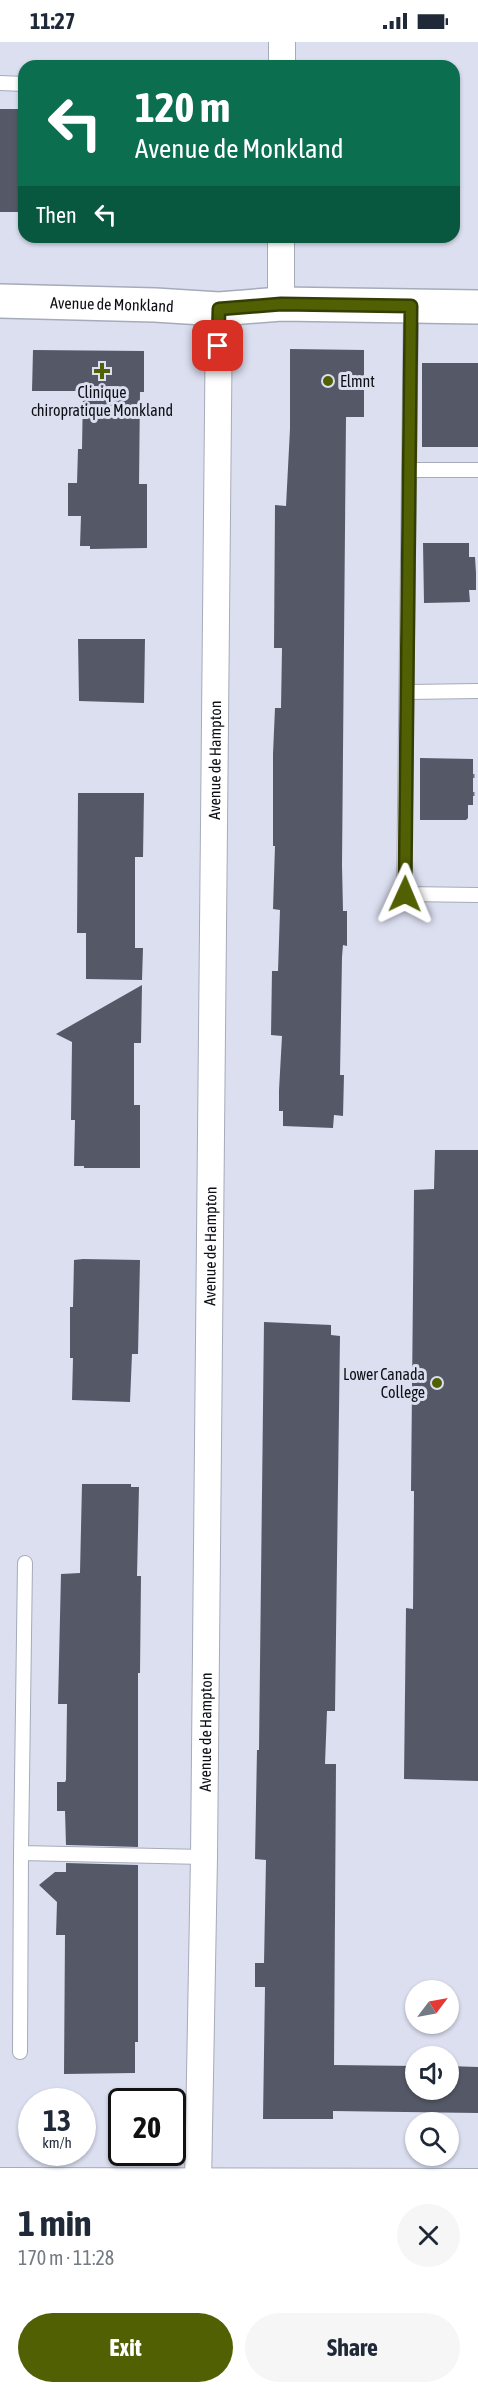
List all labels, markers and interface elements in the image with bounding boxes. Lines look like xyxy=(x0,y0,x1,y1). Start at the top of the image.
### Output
text: 11:27 xyxy=(30,8,75,34)
text: 120 m xyxy=(135,83,230,131)
icon: left xyxy=(36,84,114,162)
text: Avenue de Monkland xyxy=(135,133,344,164)
icon: left xyxy=(89,198,122,231)
text: Then xyxy=(36,202,77,228)
street label: Avenue de Monkland xyxy=(50,293,174,315)
pin xyxy=(192,320,243,371)
icon: arrive xyxy=(201,329,234,362)
marker: Clinique chiropratique Monkland xyxy=(93,362,111,380)
place label: Elmnt xyxy=(340,372,375,390)
marker: Elmnt xyxy=(321,374,335,388)
place label: Clinique chiropratique Monkland xyxy=(31,383,173,420)
street label: Avenue de Hampton xyxy=(205,700,225,820)
position arrow xyxy=(373,862,437,926)
street label: Avenue de Hampton xyxy=(200,1186,220,1306)
place label: Lower Canada College xyxy=(343,1365,425,1402)
marker: Lower Canada College xyxy=(430,1376,444,1390)
street label: Avenue de Hampton xyxy=(196,1672,216,1792)
north arrow xyxy=(405,1980,459,2034)
map controls xyxy=(405,1980,459,2166)
button: sound xyxy=(405,2046,459,2100)
speed limit sign: 20 xyxy=(108,2088,186,2166)
text: 13 xyxy=(43,2103,71,2137)
button: search xyxy=(405,2112,459,2166)
text: km/h xyxy=(42,2134,72,2151)
text: 1 min xyxy=(18,2202,92,2244)
button: close xyxy=(397,2204,460,2267)
text: 170 m · 11:28 xyxy=(18,2246,114,2269)
button: Exit xyxy=(18,2313,233,2382)
button: Share xyxy=(245,2313,460,2382)

